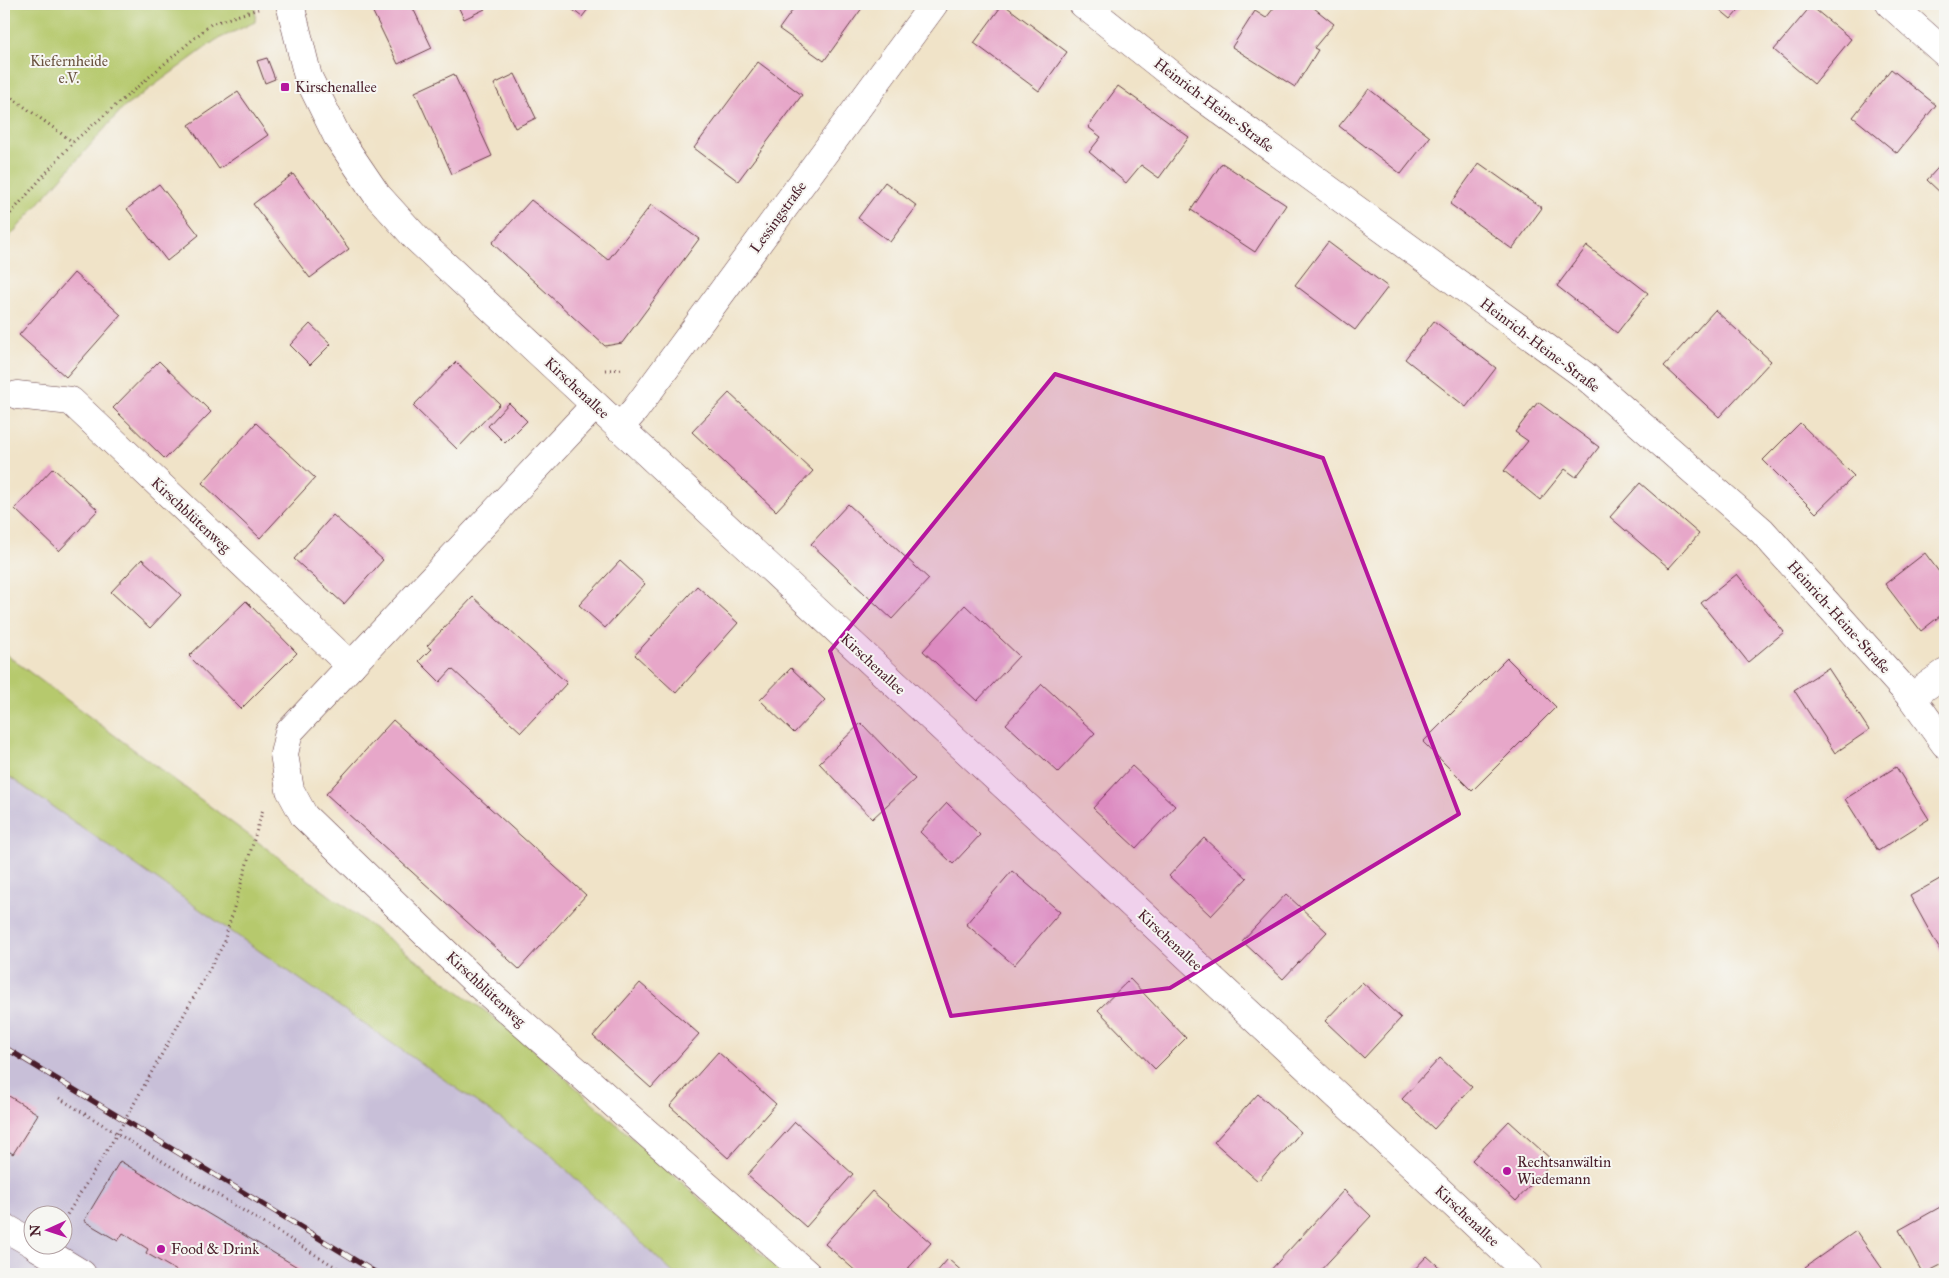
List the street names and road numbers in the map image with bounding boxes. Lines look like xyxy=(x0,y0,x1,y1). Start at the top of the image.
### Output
street label: Heinrich-Heine-Straße xyxy=(1151,54,1277,156)
street label: Lessingstraße xyxy=(746,178,810,256)
street label: Heinrich-Heine-Straße xyxy=(1477,294,1603,396)
street label: Kirschenallee xyxy=(541,354,613,422)
street label: Kirschblütenweg xyxy=(148,474,235,557)
street label: Heinrich-Heine-Straße xyxy=(1784,557,1894,677)
street label: Kirschenallee xyxy=(837,630,909,698)
street label: Kirschenallee xyxy=(1134,906,1206,974)
street label: Kirschblütenweg xyxy=(443,948,530,1031)
street label: Kirschenallee xyxy=(1431,1182,1503,1250)

